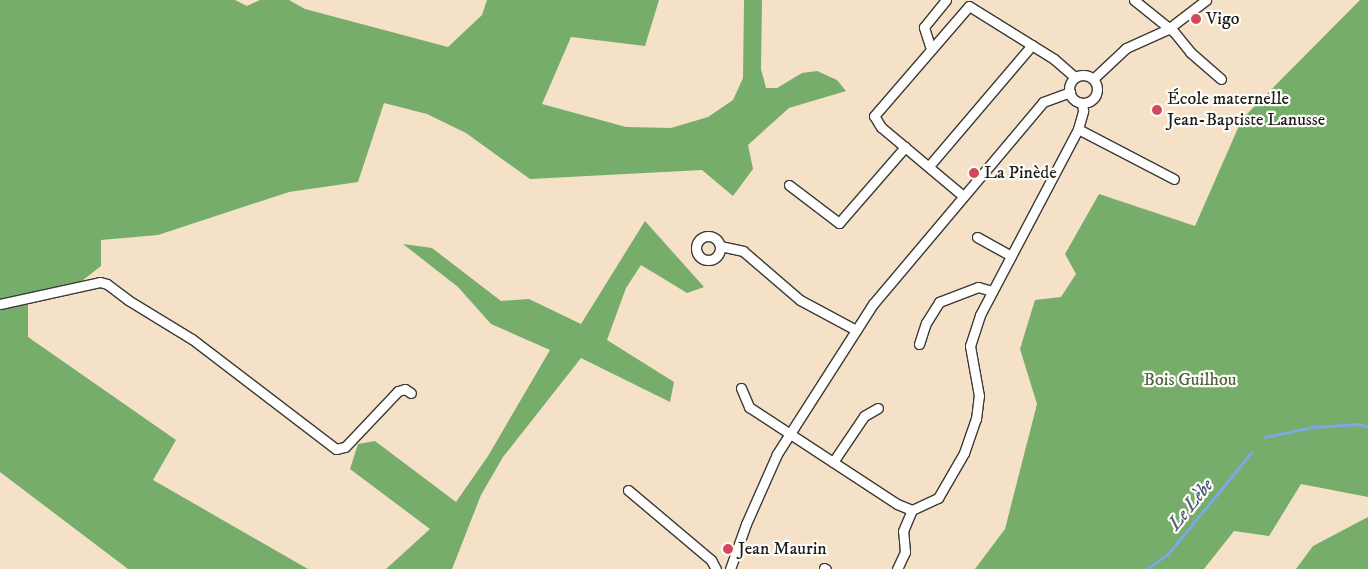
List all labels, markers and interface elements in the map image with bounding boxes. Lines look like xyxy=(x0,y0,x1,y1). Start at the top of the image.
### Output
place label: Vigo xyxy=(1206,8,1239,30)
marker: Vigo xyxy=(1190,13,1202,25)
place label: École maternelle Jean-Baptiste Lanusse xyxy=(1167,89,1325,132)
marker: École maternelle Jean-Baptiste Lanusse xyxy=(1151,104,1163,116)
place label: La Pinède xyxy=(984,162,1057,184)
marker: La Pinède xyxy=(968,167,980,179)
park label: Bois Guilhou xyxy=(1144,369,1236,391)
water label: Le Lèbe xyxy=(1164,475,1218,535)
place label: Jean Maurin xyxy=(738,538,827,560)
marker: Jean Maurin xyxy=(722,543,734,555)

